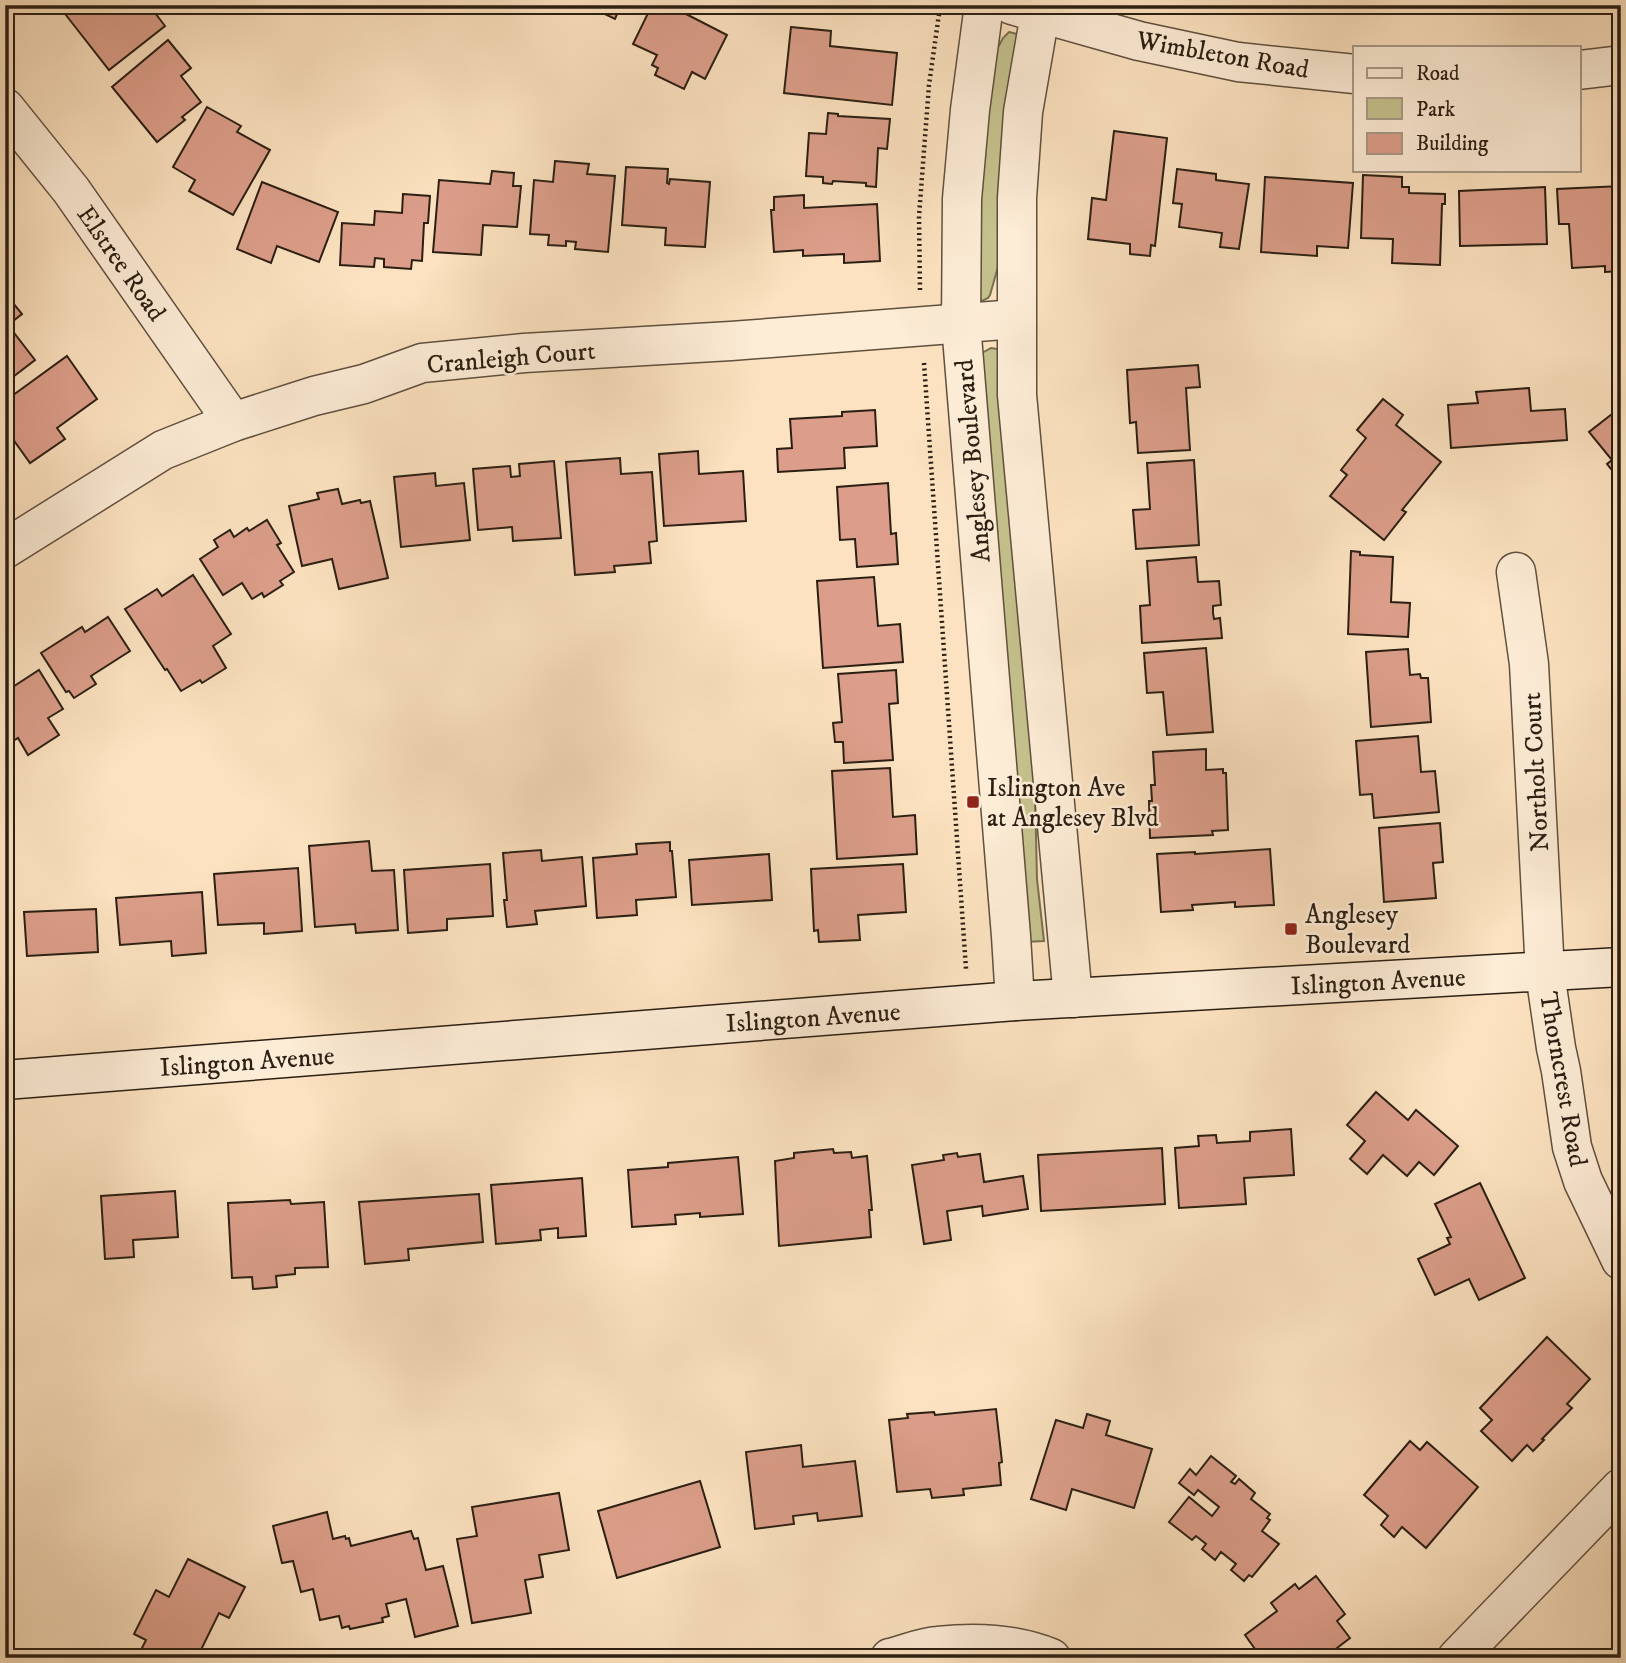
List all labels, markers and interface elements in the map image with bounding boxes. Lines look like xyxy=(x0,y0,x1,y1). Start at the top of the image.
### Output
street label: Wimbleton Road xyxy=(1133,24,1312,87)
legend xyxy=(1353,46,1580,172)
text: Road xyxy=(1416,61,1460,87)
text: Park xyxy=(1416,97,1456,123)
text: Building xyxy=(1416,131,1489,157)
street label: Elstree Road xyxy=(69,200,173,328)
street label: Cranleigh Court xyxy=(426,335,597,382)
street label: Anglesey Boulevard xyxy=(948,358,999,564)
street label: Northolt Court xyxy=(1516,691,1557,852)
place label: Islington Ave at Anglesey Blvd xyxy=(987,772,1159,835)
marker: Islington Ave at Anglesey Blvd xyxy=(965,794,981,810)
place label: Anglesey Boulevard xyxy=(1305,899,1410,962)
marker: Anglesey Boulevard xyxy=(1283,921,1299,937)
street label: Islington Avenue xyxy=(1290,961,1466,1004)
street label: Thorncrest Road xyxy=(1531,989,1594,1169)
street label: Islington Avenue xyxy=(725,996,902,1041)
street label: Islington Avenue xyxy=(159,1040,336,1085)

